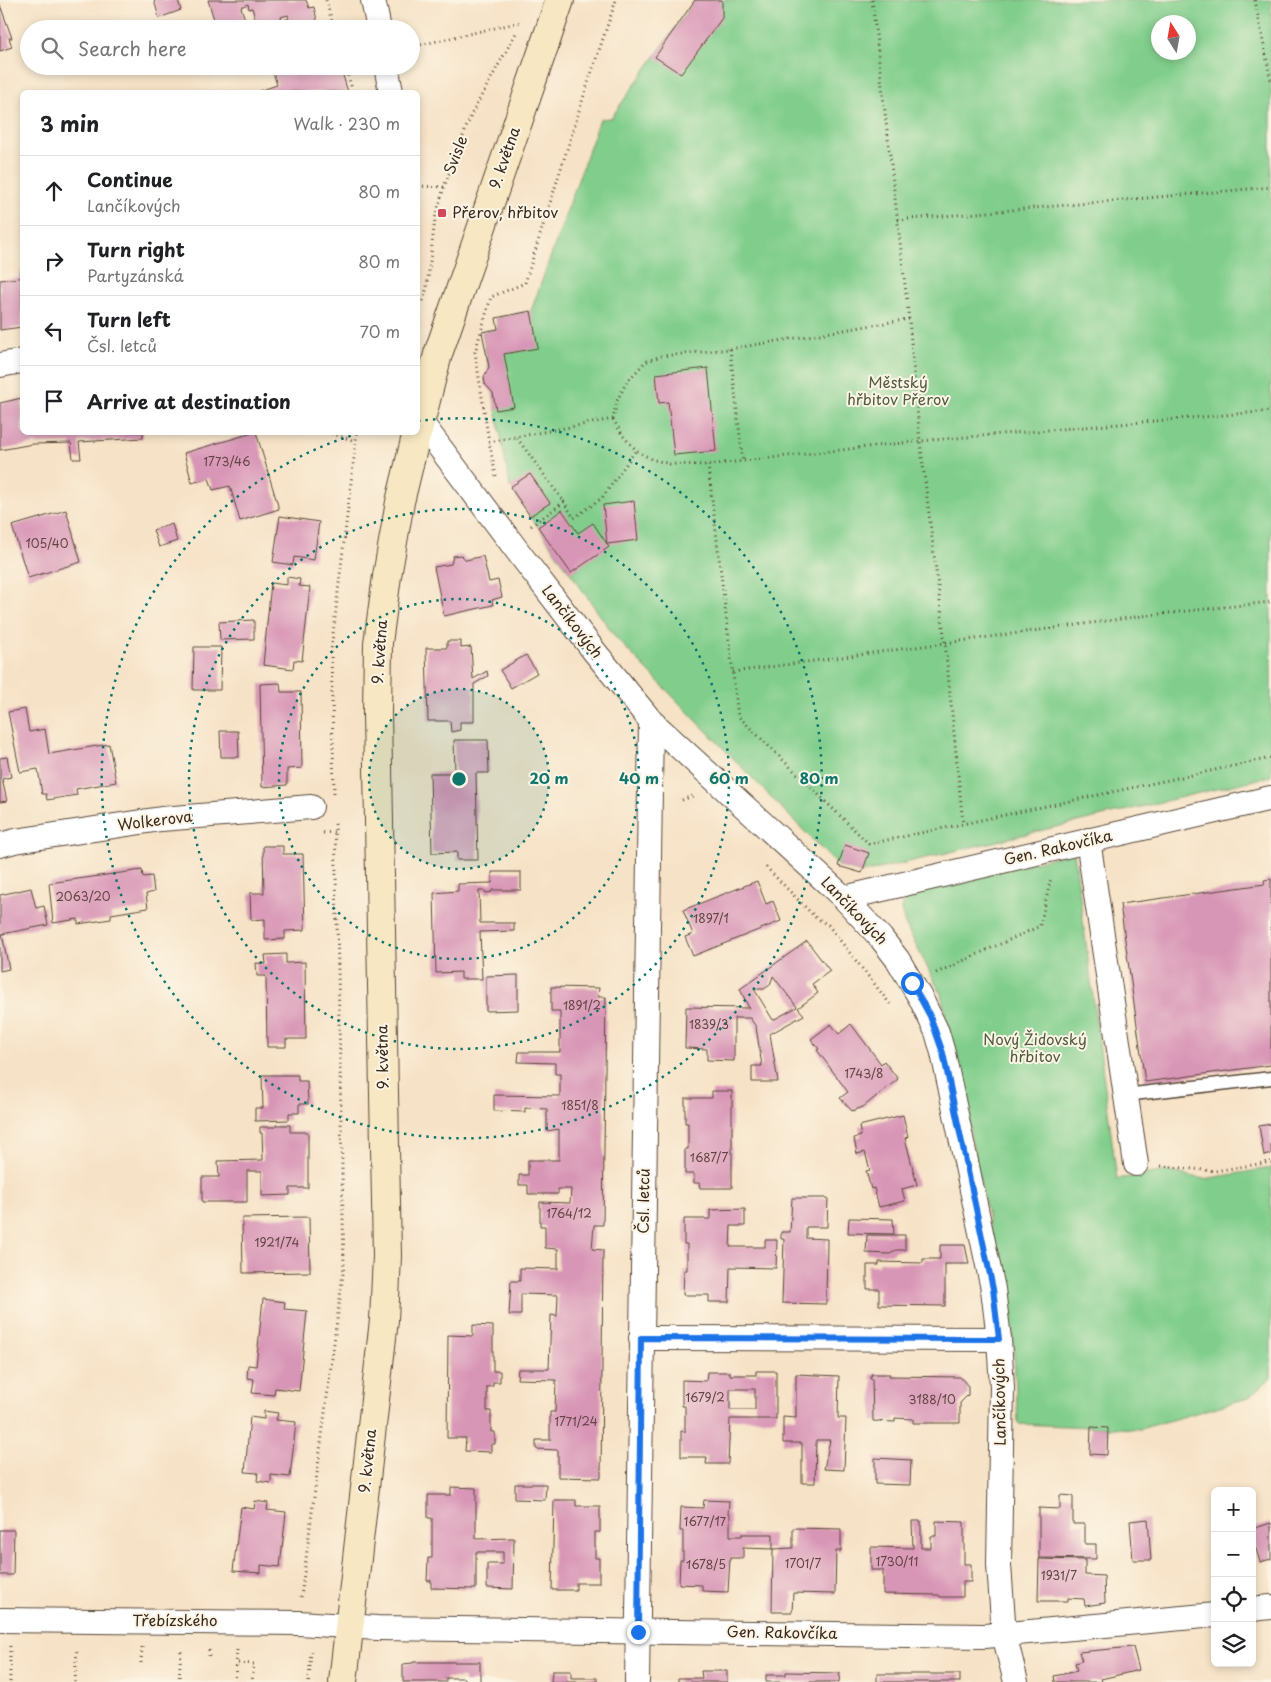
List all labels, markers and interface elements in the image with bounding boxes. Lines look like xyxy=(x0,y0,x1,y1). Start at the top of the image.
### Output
north arrow xyxy=(1151,15,1196,60)
search box xyxy=(20,20,420,75)
icon: search xyxy=(38,34,66,62)
text: Search here xyxy=(78,34,187,62)
text: 3 min xyxy=(40,107,99,139)
text: Walk · 230 m xyxy=(293,111,400,135)
street label: 9. května xyxy=(482,123,525,192)
street label: Svisle xyxy=(437,132,473,177)
text: Continue xyxy=(87,165,173,193)
icon: ahead xyxy=(40,177,68,205)
text: 80 m xyxy=(358,179,400,203)
text: Lančíkových xyxy=(87,193,181,217)
place label: Přerov, hřbitov xyxy=(452,200,559,223)
marker: Přerov, hřbitov xyxy=(436,207,448,219)
text: Turn right xyxy=(87,235,185,263)
icon: right xyxy=(40,247,68,275)
text: 80 m xyxy=(358,249,400,273)
text: Partyzánská xyxy=(87,263,184,287)
text: Turn left xyxy=(87,305,171,333)
icon: left xyxy=(40,317,68,345)
text: 70 m xyxy=(360,319,400,343)
text: Čsl. letců xyxy=(87,333,157,357)
park label: Městský hřbitov Přerov xyxy=(847,370,949,410)
icon: arrive xyxy=(40,387,68,415)
text: Arrive at destination xyxy=(87,387,291,415)
house number: 1773/46 xyxy=(204,452,250,470)
house number: 105/40 xyxy=(25,534,69,552)
street label: Lančíkových xyxy=(537,579,609,663)
street label: 9. května xyxy=(365,618,392,685)
text: 20 m xyxy=(530,766,568,789)
text: 40 m xyxy=(619,766,659,789)
text: 60 m xyxy=(709,766,749,789)
text: 80 m xyxy=(799,766,839,789)
centre of rings xyxy=(450,770,468,788)
street label: Wolkerova xyxy=(116,803,194,836)
street label: Gen. Rakovčíka xyxy=(1001,823,1115,870)
street label: Lančíkových xyxy=(816,870,894,950)
house number: 2063/20 xyxy=(55,887,111,905)
house number: 1897/1 xyxy=(693,909,729,927)
route start xyxy=(901,972,924,995)
house number: 1891/2 xyxy=(563,996,601,1014)
house number: 1839/3 xyxy=(689,1015,729,1033)
street label: 9. května xyxy=(369,1024,394,1089)
park label: Nový Židovský hřbitov xyxy=(983,1027,1087,1067)
house number: 1743/8 xyxy=(844,1064,884,1082)
house number: 1851/8 xyxy=(561,1096,599,1114)
house number: 1687/7 xyxy=(690,1148,728,1166)
street label: Čsl. letců xyxy=(630,1168,655,1234)
house number: 1764/12 xyxy=(546,1204,592,1222)
house number: 1921/74 xyxy=(255,1233,299,1251)
street label: Lančíkových xyxy=(986,1358,1011,1446)
house number: 1679/2 xyxy=(685,1388,725,1406)
house number: 3188/10 xyxy=(908,1390,956,1408)
house number: 1771/24 xyxy=(554,1412,598,1430)
street label: 9. května xyxy=(352,1427,381,1494)
map controls xyxy=(1211,1487,1256,1667)
button: + xyxy=(1211,1487,1256,1532)
house number: 1677/17 xyxy=(684,1512,727,1530)
button: − xyxy=(1211,1532,1256,1577)
house number: 1730/11 xyxy=(876,1552,918,1570)
house number: 1701/7 xyxy=(785,1554,821,1572)
house number: 1678/5 xyxy=(686,1555,726,1573)
house number: 1931/7 xyxy=(1041,1566,1077,1584)
button: locate xyxy=(1211,1577,1256,1622)
street label: Třebízského xyxy=(132,1608,218,1631)
street label: Gen. Rakovčíka xyxy=(726,1619,838,1644)
route end xyxy=(627,1621,650,1644)
button: layers xyxy=(1211,1622,1256,1667)

